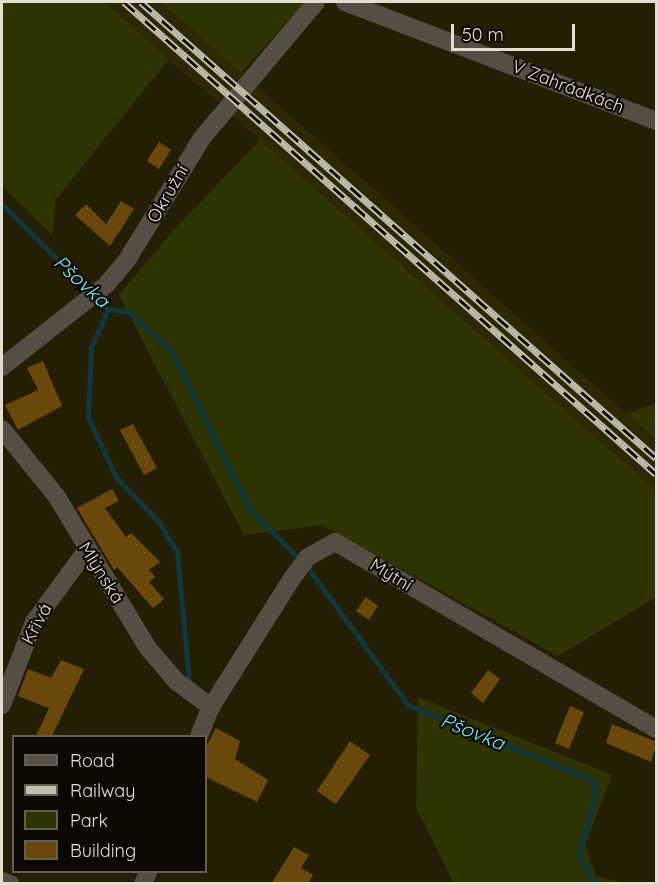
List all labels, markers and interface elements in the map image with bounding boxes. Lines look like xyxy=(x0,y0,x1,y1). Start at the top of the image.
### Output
scale bar xyxy=(454,12,578,50)
text: 50 m xyxy=(462,23,504,46)
street label: V Zahrádkách xyxy=(509,56,627,118)
street label: Okružní xyxy=(143,161,193,227)
water label: Pšovka xyxy=(49,250,115,312)
street label: Mlýnská xyxy=(74,538,128,608)
street label: Mýtní xyxy=(366,554,416,596)
street label: Křivá xyxy=(17,600,57,648)
water label: Pšovka xyxy=(438,707,508,755)
legend xyxy=(12,735,207,873)
text: Road xyxy=(70,749,115,772)
text: Railway xyxy=(70,779,136,802)
text: Park xyxy=(70,809,108,832)
text: Building xyxy=(70,839,136,862)

